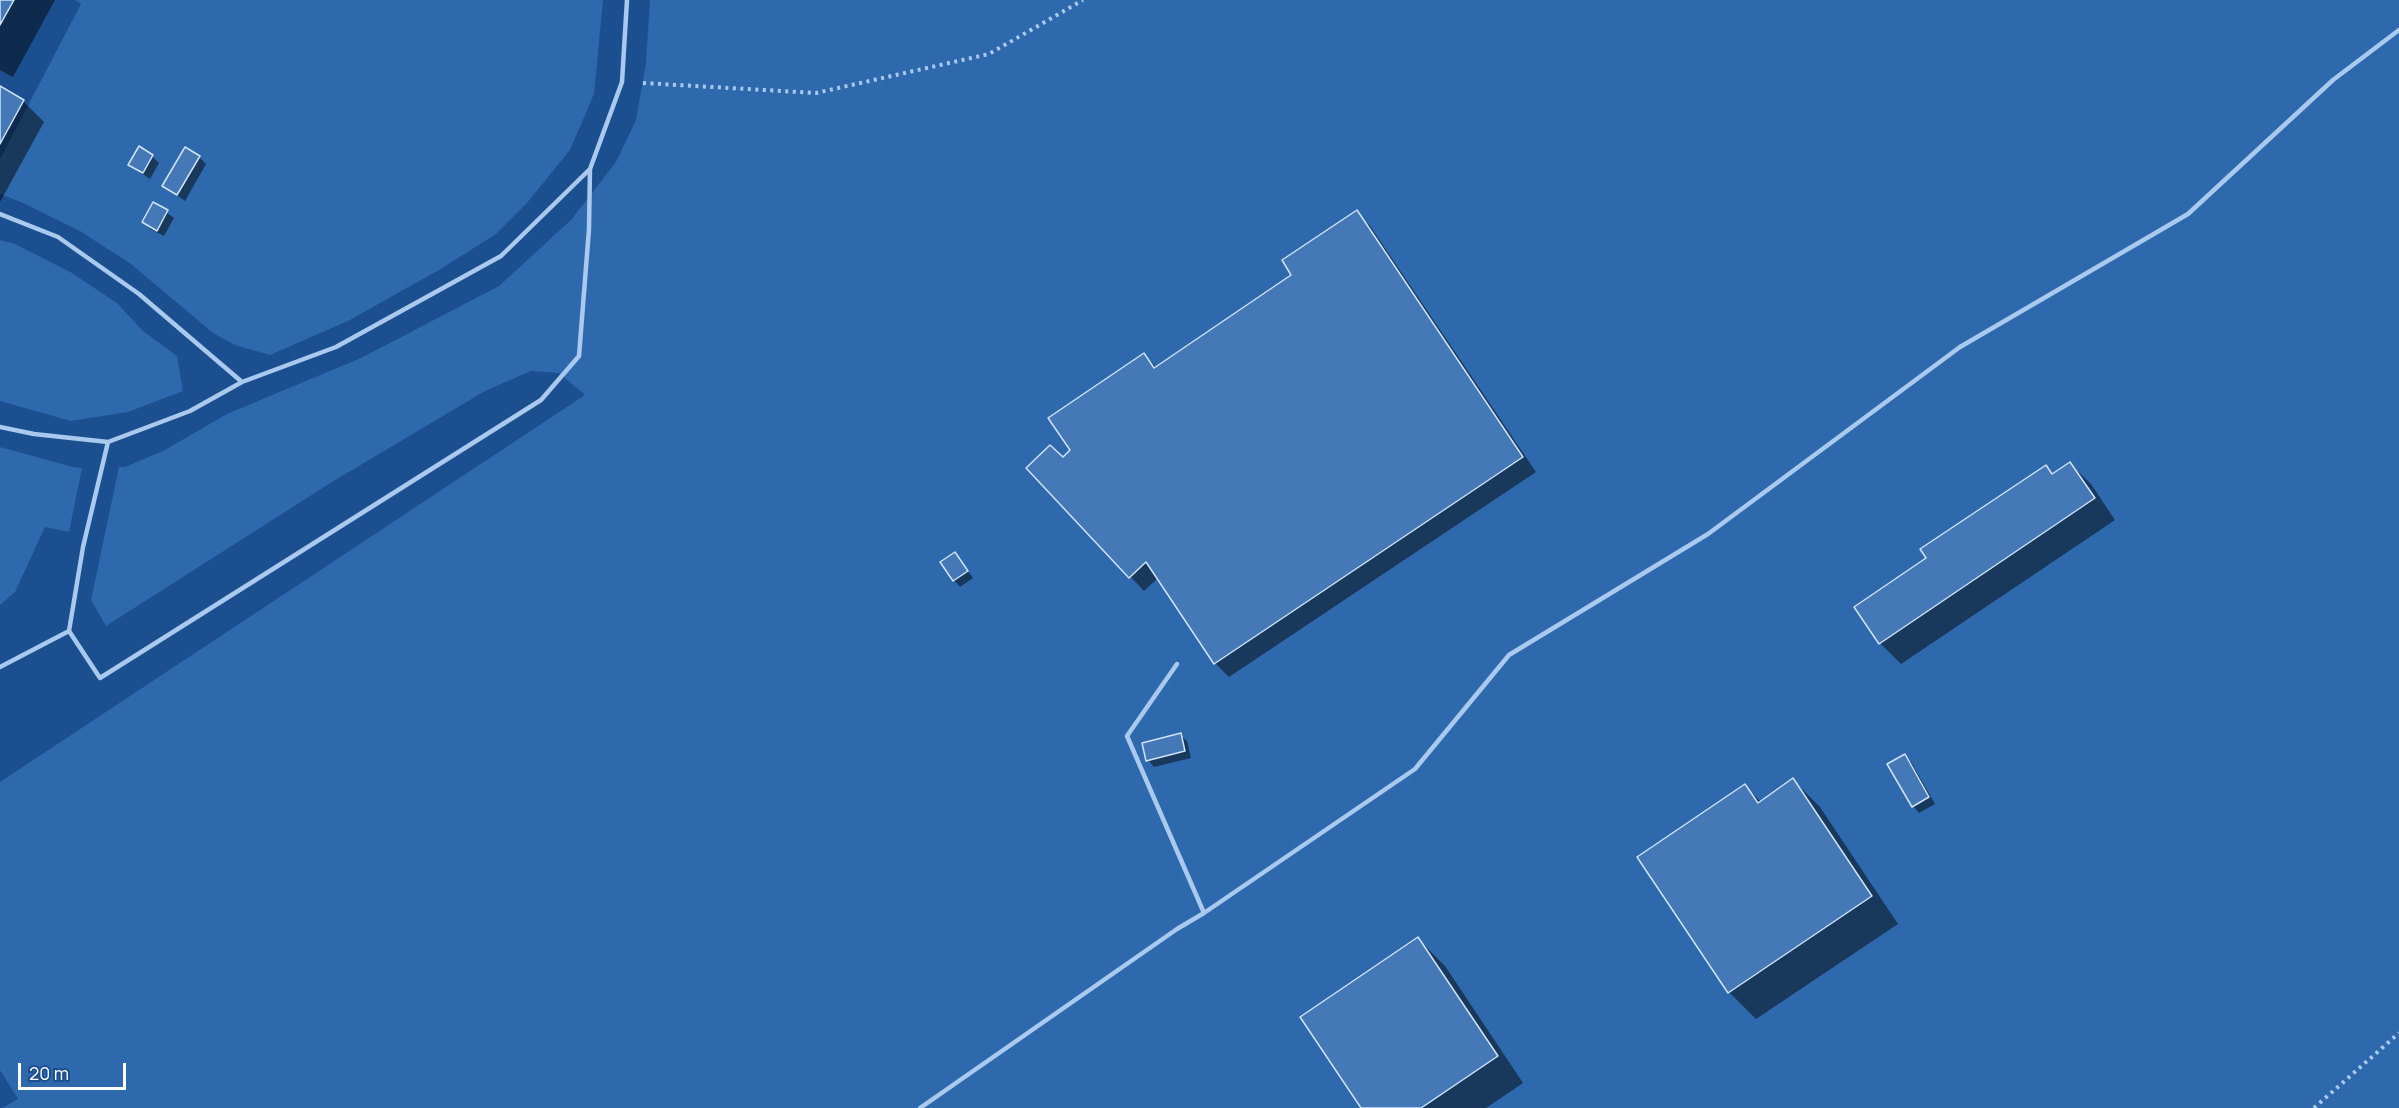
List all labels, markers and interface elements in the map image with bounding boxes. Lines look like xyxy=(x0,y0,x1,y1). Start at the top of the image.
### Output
scale bar xyxy=(21,1051,129,1089)
text: 20 m xyxy=(29,1061,69,1085)

